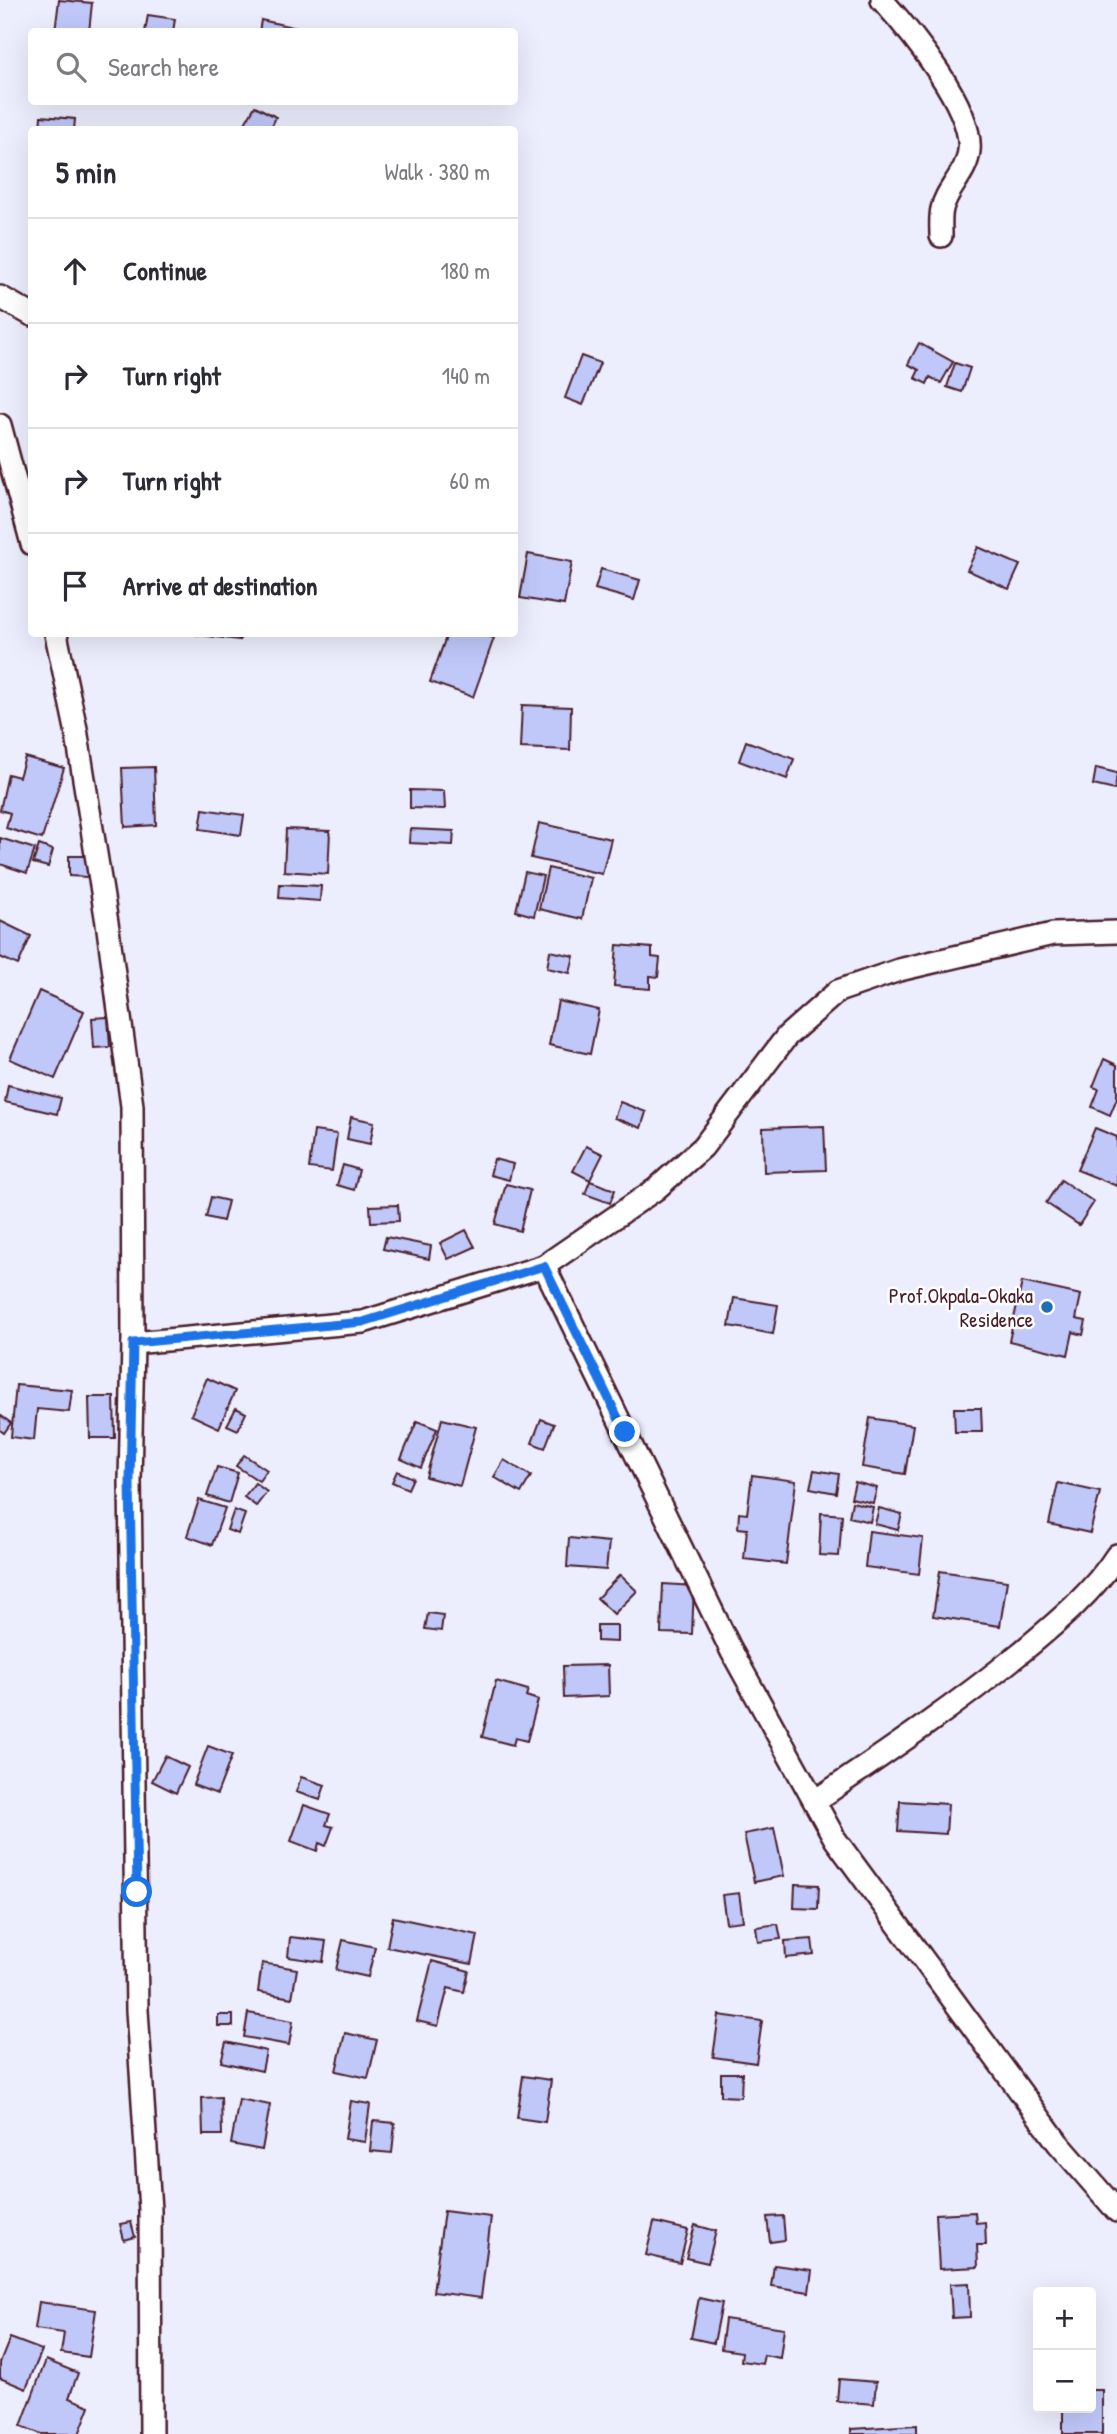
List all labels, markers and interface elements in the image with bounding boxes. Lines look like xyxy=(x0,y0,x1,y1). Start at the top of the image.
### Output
search box xyxy=(28,28,518,105)
icon: search xyxy=(52,48,90,86)
text: Search here xyxy=(108,49,219,84)
text: 5 min xyxy=(56,152,116,192)
text: Walk · 380 m xyxy=(384,156,490,187)
icon: ahead xyxy=(56,252,94,290)
text: Continue xyxy=(123,253,207,288)
text: 180 m xyxy=(440,255,490,286)
icon: right xyxy=(56,357,94,395)
text: Turn right xyxy=(123,358,221,393)
text: 140 m xyxy=(442,360,490,391)
icon: right xyxy=(56,462,94,500)
text: Turn right xyxy=(123,463,221,498)
text: 60 m xyxy=(450,465,490,496)
icon: arrive xyxy=(56,567,94,605)
text: Arrive at destination xyxy=(123,568,318,603)
place label: Prof.Okpala-Okaka Residence xyxy=(889,1281,1033,1334)
marker: Prof.Okpala-Okaka Residence xyxy=(1039,1299,1055,1315)
route end xyxy=(609,1416,640,1447)
route start xyxy=(121,1876,152,1907)
map controls xyxy=(1033,2287,1096,2413)
button: + xyxy=(1033,2287,1096,2350)
button: − xyxy=(1033,2350,1096,2413)

